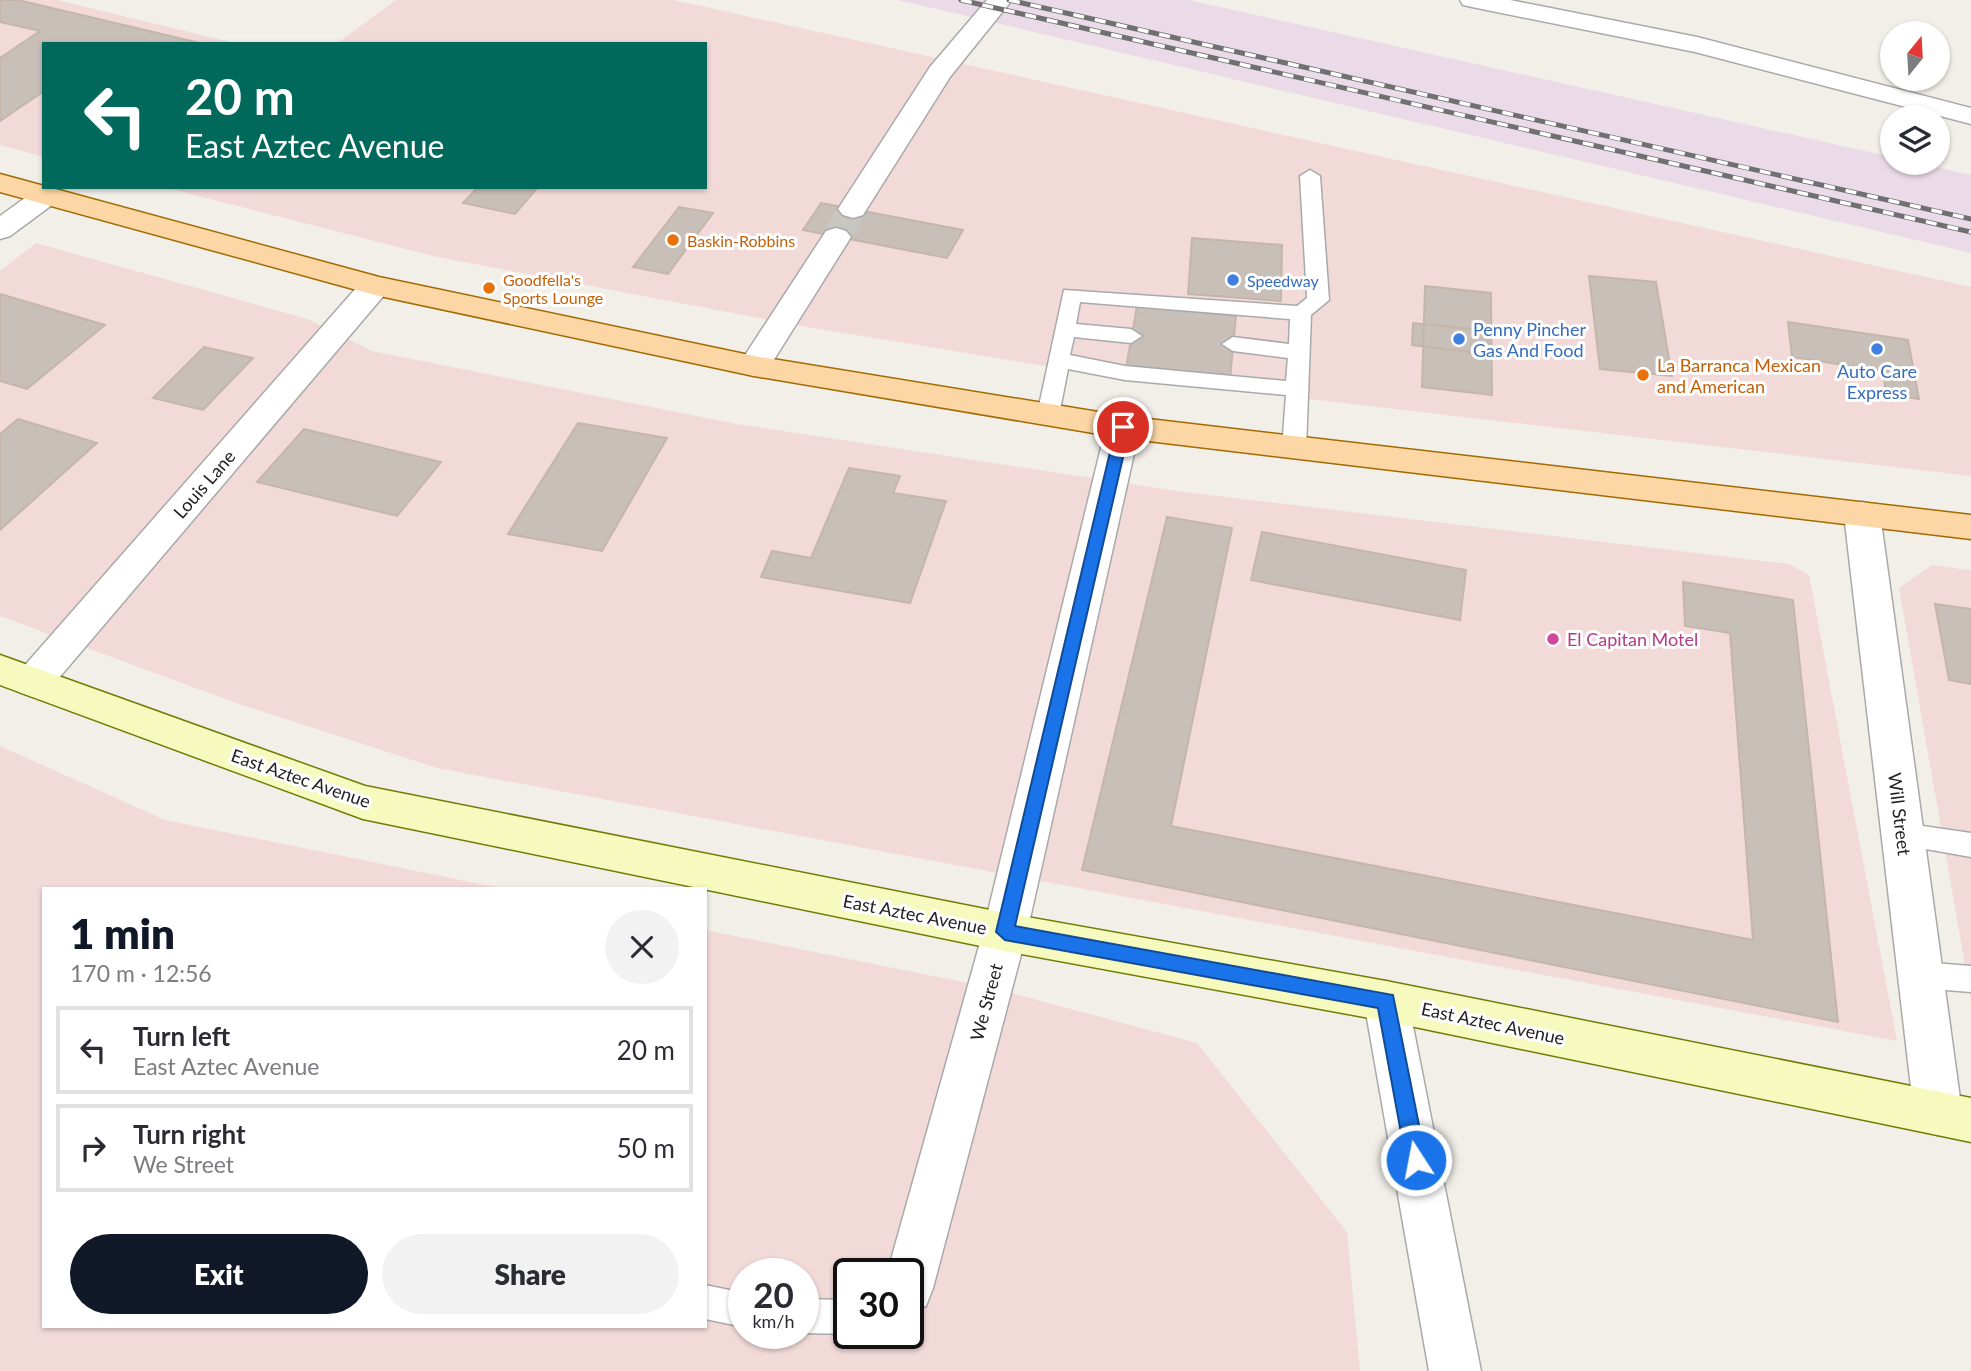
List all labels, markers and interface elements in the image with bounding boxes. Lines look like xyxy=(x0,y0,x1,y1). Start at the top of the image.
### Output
north arrow xyxy=(1880,21,1950,91)
map controls xyxy=(1880,21,1950,175)
text: 20 m xyxy=(185,67,295,125)
icon: left xyxy=(70,70,161,161)
button: layers xyxy=(1880,105,1950,175)
text: East Aztec Avenue xyxy=(185,126,444,165)
place label: Baskin-Robbins xyxy=(687,231,795,250)
marker: Baskin-Robbins xyxy=(665,232,681,248)
place label: Goodfella's Sports Lounge xyxy=(503,270,603,307)
place label: Speedway xyxy=(1247,271,1320,290)
marker: Speedway xyxy=(1225,272,1241,288)
marker: Goodfella's Sports Lounge xyxy=(481,280,497,296)
place label: Penny Pincher Gas And Food xyxy=(1473,318,1586,361)
marker: Penny Pincher Gas And Food xyxy=(1451,331,1467,347)
marker: Auto Care Express xyxy=(1869,341,1885,357)
place label: La Barranca Mexican and American xyxy=(1657,354,1821,397)
place label: Auto Care Express xyxy=(1837,360,1917,403)
marker: La Barranca Mexican and American xyxy=(1635,367,1651,383)
pin xyxy=(1093,397,1153,457)
icon: arrive xyxy=(1104,408,1142,446)
street label: Louis Lane xyxy=(168,445,240,523)
place label: El Capitan Motel xyxy=(1567,628,1698,650)
marker: El Capitan Motel xyxy=(1545,631,1561,647)
street label: East Aztec Avenue xyxy=(228,744,374,812)
street label: Will Street xyxy=(1884,771,1916,857)
street label: East Aztec Avenue xyxy=(841,889,989,939)
text: 1 min xyxy=(70,908,175,958)
button: close xyxy=(605,910,679,984)
text: 170 m · 12:56 xyxy=(70,959,212,987)
street label: We Street xyxy=(965,960,1007,1043)
street label: East Aztec Avenue xyxy=(1419,997,1567,1049)
text: Turn left xyxy=(133,1020,230,1052)
icon: left xyxy=(74,1031,112,1069)
text: 20 m xyxy=(617,1034,675,1066)
text: East Aztec Avenue xyxy=(133,1052,319,1080)
text: Turn right xyxy=(133,1118,246,1150)
position arrow xyxy=(1379,1123,1453,1197)
icon: right xyxy=(74,1129,112,1167)
text: 50 m xyxy=(617,1132,675,1164)
text: We Street xyxy=(133,1150,234,1178)
button: Exit xyxy=(70,1234,368,1314)
button: Share xyxy=(382,1234,679,1314)
speed limit sign: 30 xyxy=(833,1258,924,1349)
text: 20 xyxy=(753,1273,794,1315)
text: km/h xyxy=(752,1310,795,1332)

